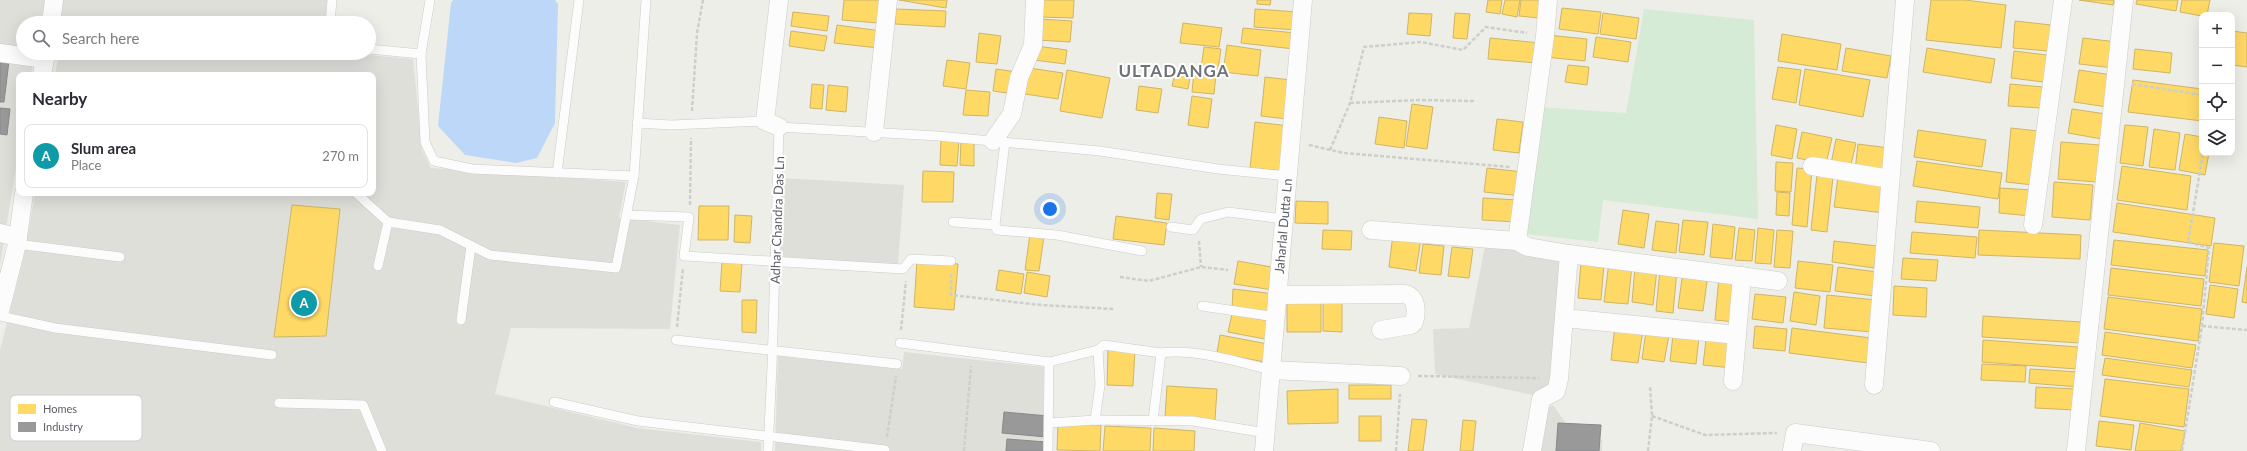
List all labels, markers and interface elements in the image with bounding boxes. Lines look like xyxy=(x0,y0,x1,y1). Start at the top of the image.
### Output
map controls xyxy=(2199,12,2235,156)
button: + xyxy=(2199,12,2235,48)
search box xyxy=(16,16,376,60)
icon: search xyxy=(30,27,52,49)
text: Search here xyxy=(62,29,139,47)
button: − xyxy=(2199,48,2235,84)
district label: ULTADANGA xyxy=(1118,60,1230,81)
button: locate xyxy=(2199,84,2235,120)
text: Nearby xyxy=(32,88,87,109)
button: layers xyxy=(2199,120,2235,156)
text: Slum area xyxy=(71,139,136,157)
text: A xyxy=(41,148,51,164)
text: 270 m xyxy=(322,148,359,164)
street label: Adhar Chandra Das Ln xyxy=(767,156,787,284)
text: Place xyxy=(71,157,101,173)
street label: Jaharlal Dutta Ln xyxy=(1271,178,1295,274)
your location xyxy=(1040,199,1060,219)
pin: A xyxy=(291,288,317,318)
legend xyxy=(10,395,142,441)
text: Homes xyxy=(43,402,77,415)
text: Industry xyxy=(43,420,83,433)

